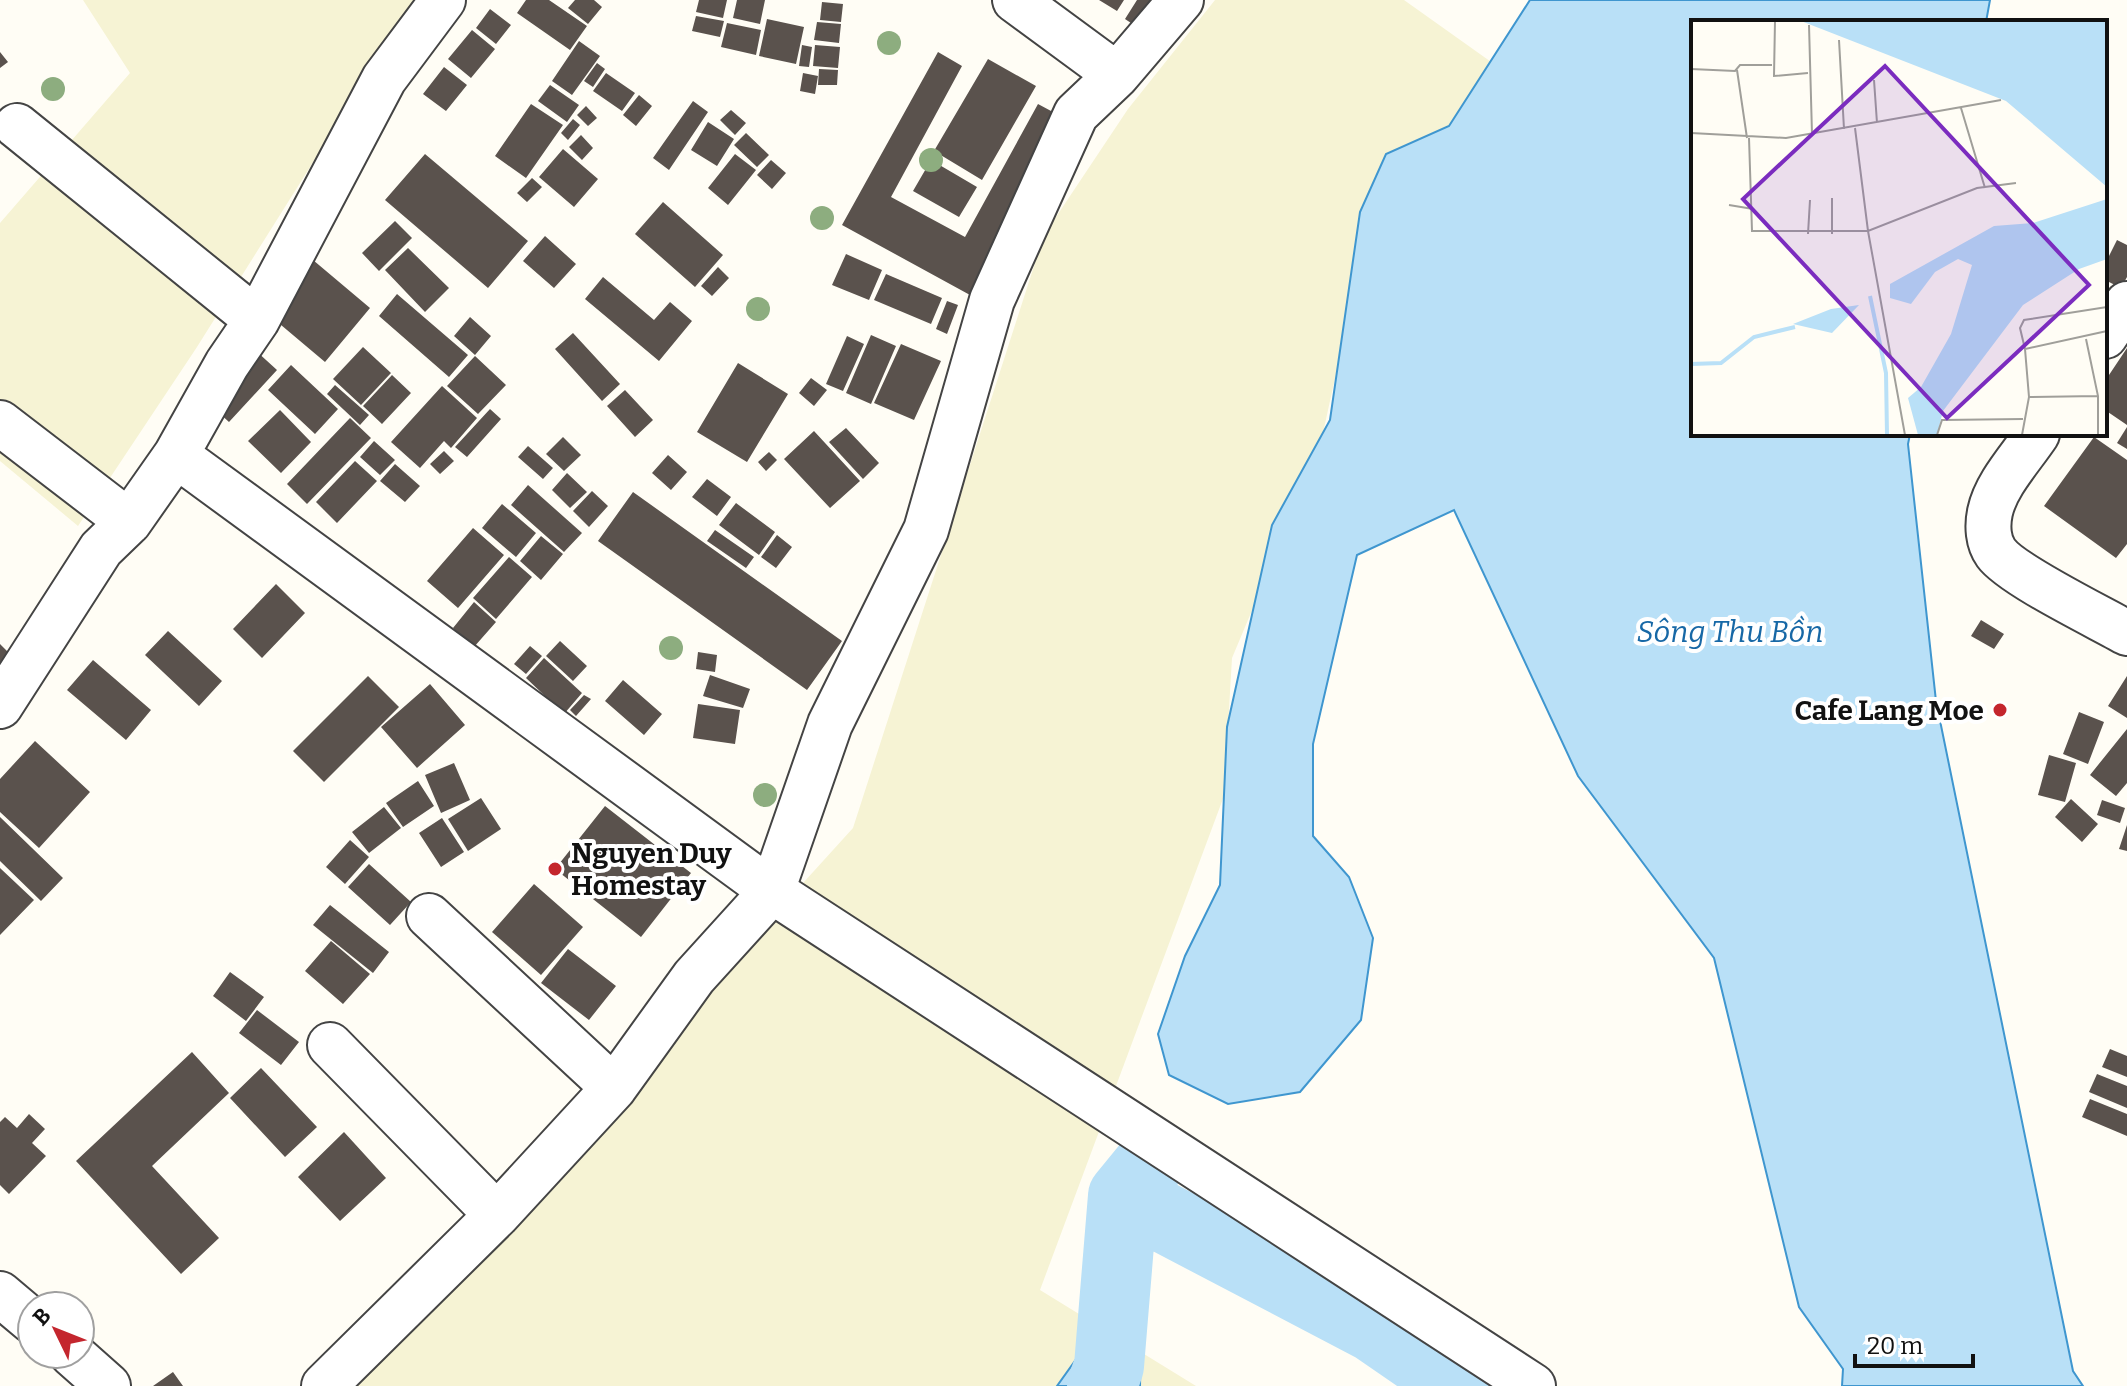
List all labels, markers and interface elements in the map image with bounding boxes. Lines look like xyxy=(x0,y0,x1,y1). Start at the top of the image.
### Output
inset map xyxy=(1691,20,2107,436)
water label: Sông Thu Bồn xyxy=(1637,614,1823,650)
place label: Cafe Lang Moe xyxy=(1794,694,1984,727)
marker: Cafe Lang Moe xyxy=(1991,701,2009,719)
place label: Nguyen Duy Homestay xyxy=(571,837,732,902)
marker: Nguyen Duy Homestay xyxy=(546,860,564,878)
north arrow xyxy=(16,1290,96,1370)
text: B xyxy=(27,1302,56,1331)
scale bar xyxy=(1855,1318,1973,1368)
text: 20 m xyxy=(1867,1332,1923,1360)

